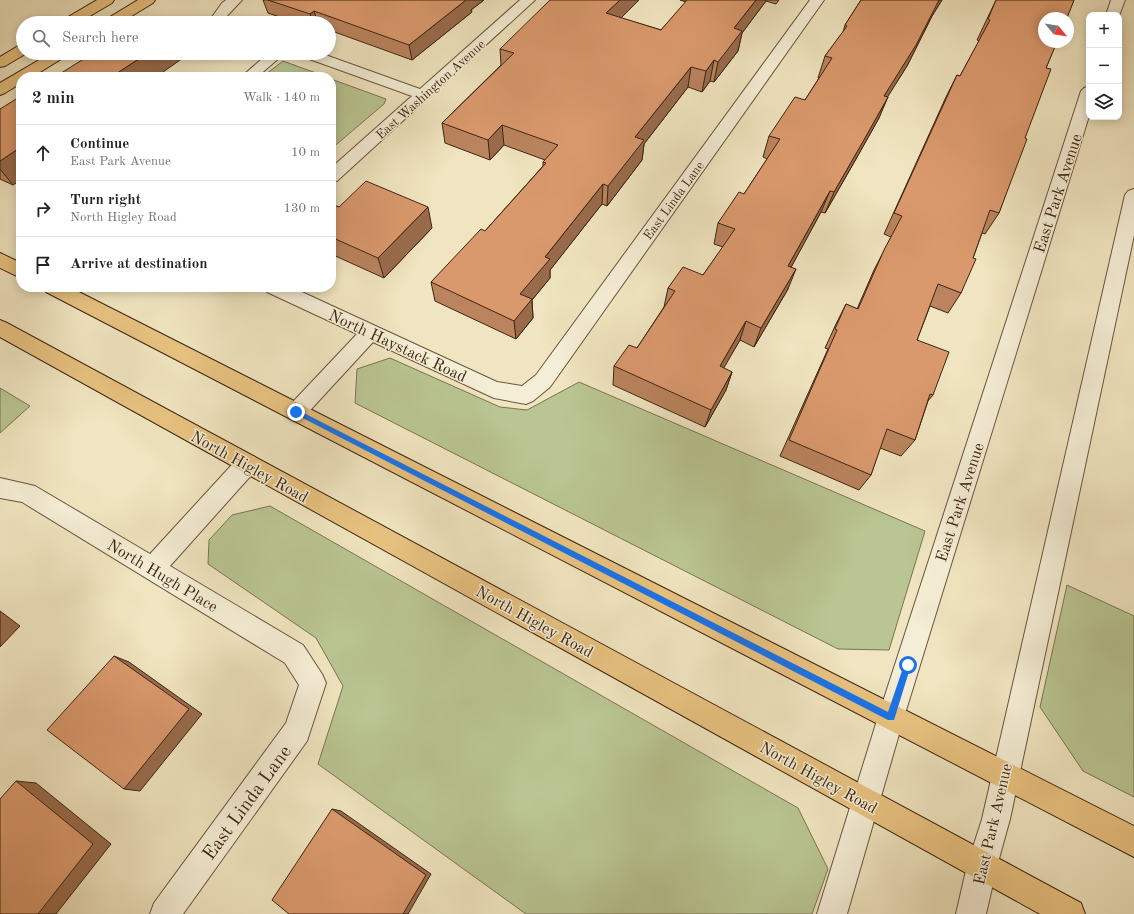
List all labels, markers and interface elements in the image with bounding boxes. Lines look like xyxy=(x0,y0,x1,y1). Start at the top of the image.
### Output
north arrow xyxy=(1038,12,1074,48)
map controls xyxy=(1086,12,1122,120)
button: + xyxy=(1086,12,1122,48)
search box xyxy=(16,16,336,60)
icon: search xyxy=(30,27,52,49)
text: Search here xyxy=(62,31,139,46)
street label: East Washington Avenue xyxy=(374,38,488,142)
button: − xyxy=(1086,48,1122,84)
button: layers xyxy=(1086,84,1122,120)
text: 2 min xyxy=(32,90,75,107)
text: Walk · 140 m xyxy=(243,91,320,104)
street label: East Park Avenue xyxy=(1032,132,1086,255)
text: Continue xyxy=(70,137,129,152)
icon: ahead xyxy=(32,142,54,164)
text: 10 m xyxy=(291,146,320,159)
text: East Park Avenue xyxy=(70,155,171,168)
street label: East Linda Lane xyxy=(641,159,707,243)
text: Turn right xyxy=(70,193,141,208)
icon: right xyxy=(32,198,54,220)
text: 130 m xyxy=(283,202,320,215)
text: North Higley Road xyxy=(70,211,177,224)
icon: arrive xyxy=(32,254,54,276)
text: Arrive at destination xyxy=(70,257,208,272)
street label: North Haystack Road xyxy=(326,308,469,386)
route end xyxy=(287,403,305,421)
street label: North Higley Road xyxy=(188,429,310,507)
street label: East Park Avenue xyxy=(934,441,988,564)
street label: North Hugh Place xyxy=(104,537,220,616)
street label: North Higley Road xyxy=(473,584,595,662)
route start xyxy=(899,656,917,674)
street label: North Higley Road xyxy=(757,740,879,818)
street label: East Linda Lane xyxy=(200,743,296,864)
street label: East Park Avenue xyxy=(972,762,1016,887)

